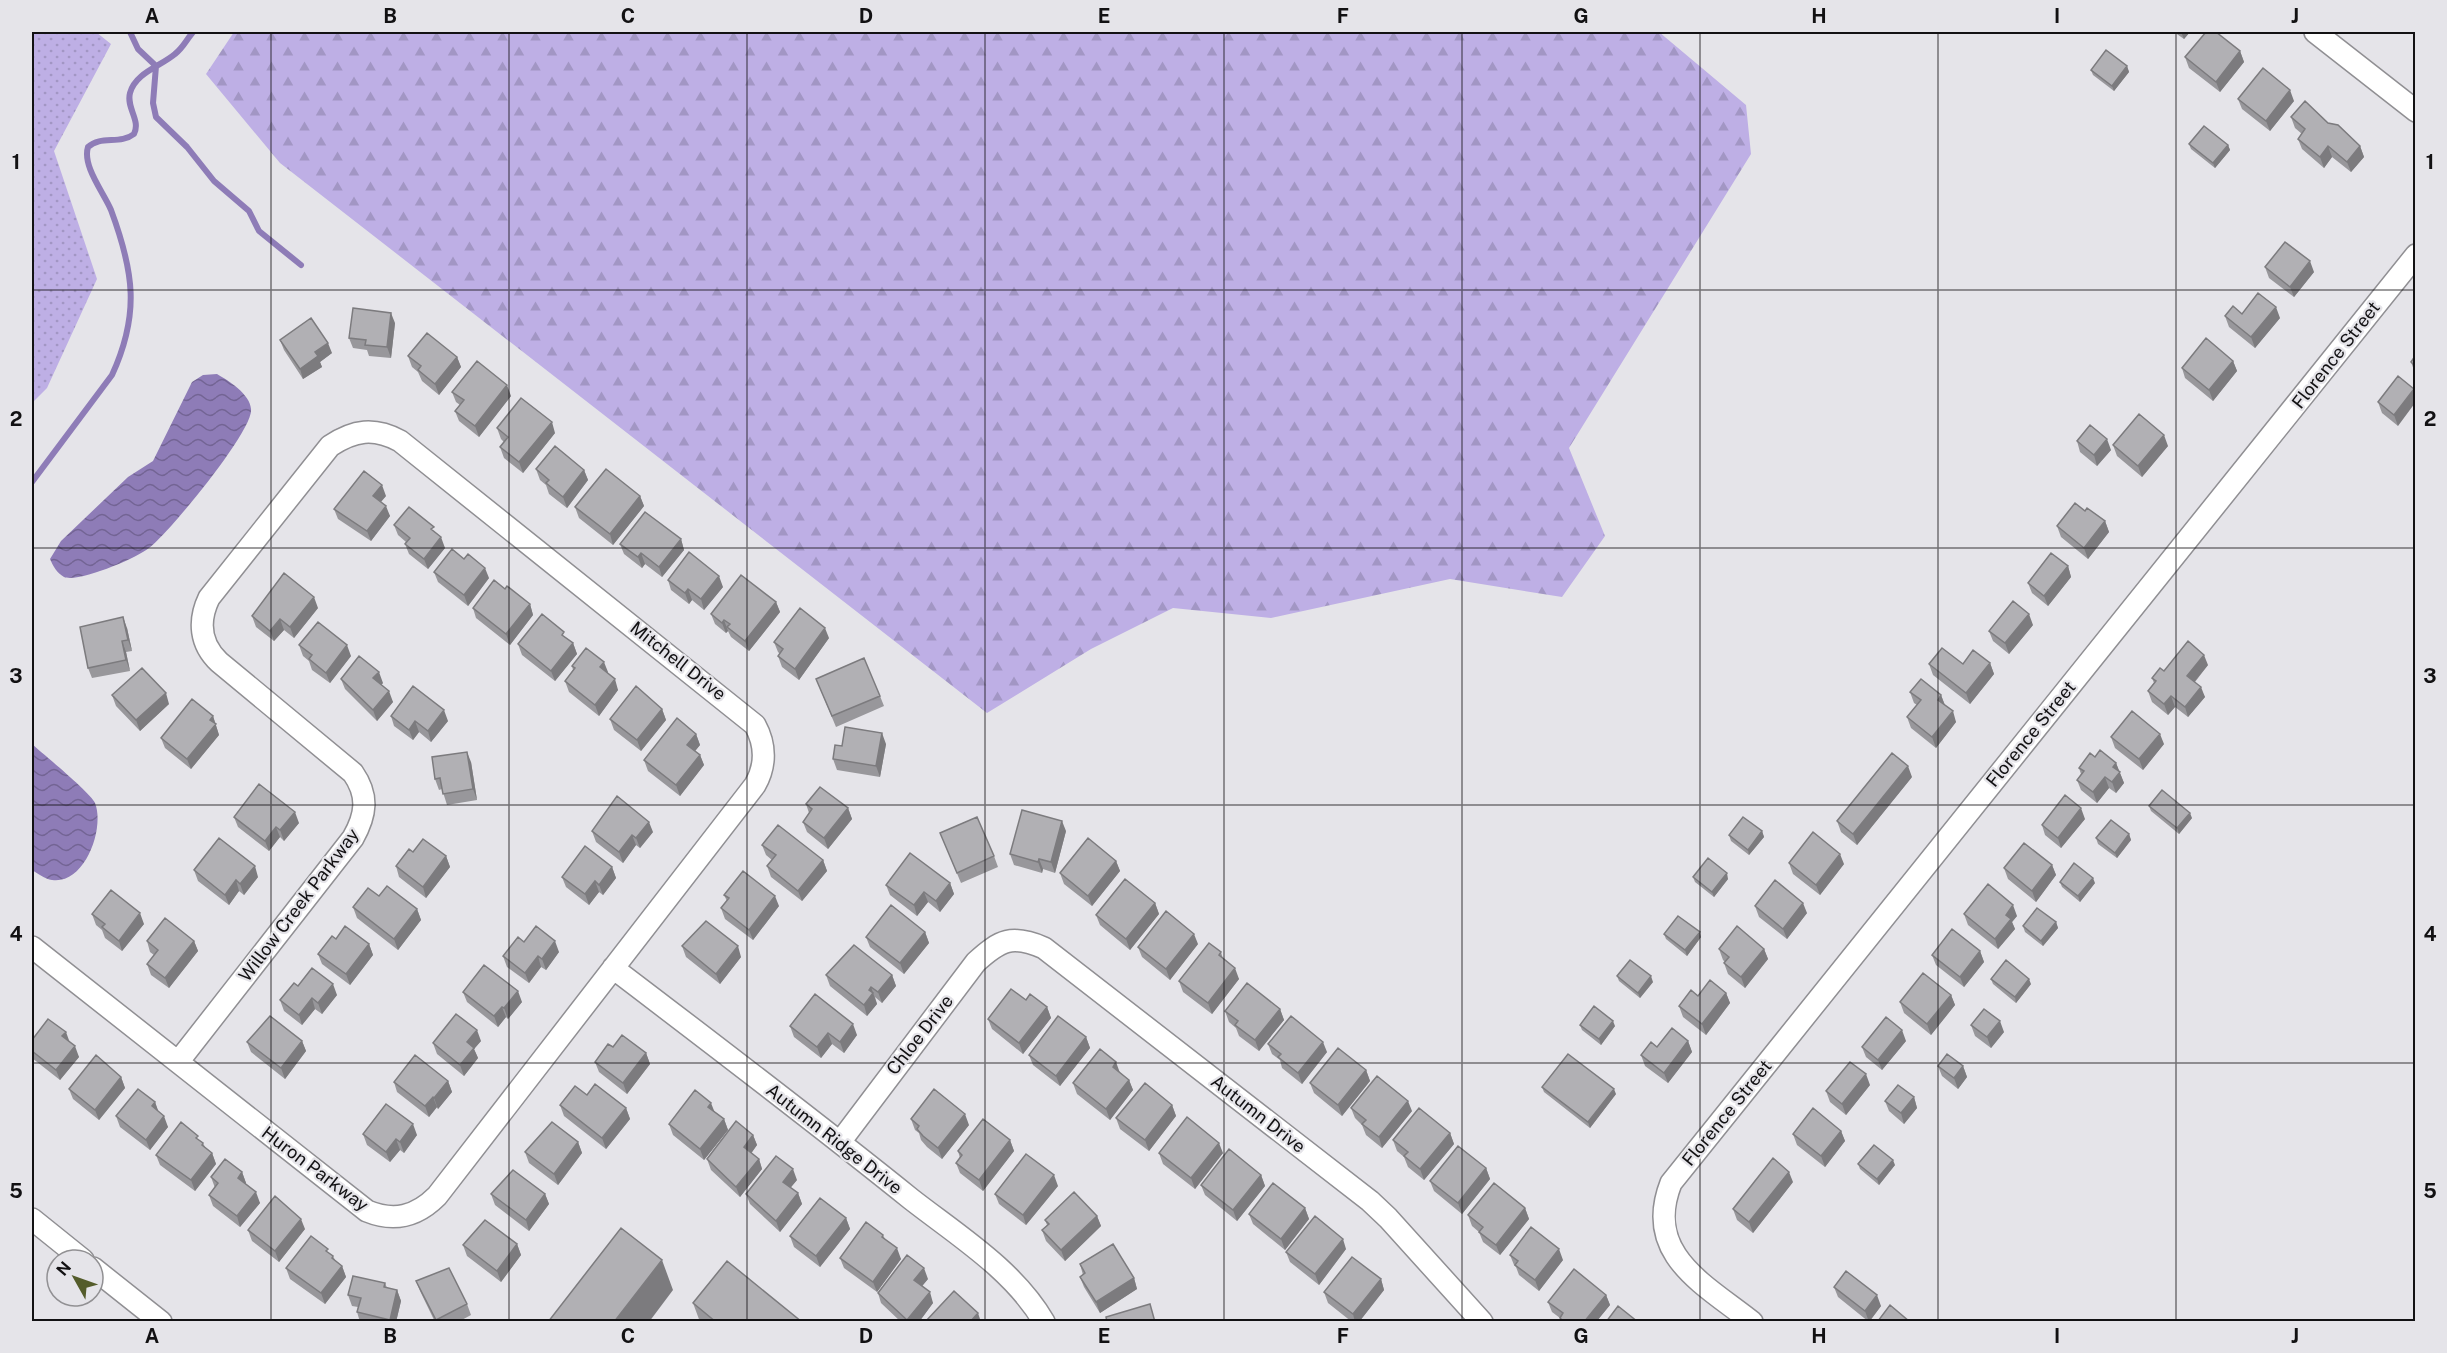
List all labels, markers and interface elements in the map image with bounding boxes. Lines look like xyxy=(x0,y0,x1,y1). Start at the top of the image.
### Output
text: A xyxy=(145,4,159,28)
text: B xyxy=(383,4,397,28)
text: C xyxy=(621,4,635,28)
text: D xyxy=(859,4,873,28)
text: E xyxy=(1098,4,1110,28)
text: F xyxy=(1337,4,1349,28)
text: G xyxy=(1573,4,1589,28)
text: H xyxy=(1811,4,1827,28)
text: I xyxy=(2054,4,2060,28)
text: J xyxy=(2291,4,2299,28)
text: 1 xyxy=(12,150,20,174)
text: 1 xyxy=(2426,150,2434,174)
street label: Florence Street xyxy=(2287,297,2384,412)
text: 2 xyxy=(10,407,22,431)
text: 2 xyxy=(2424,407,2436,431)
street label: Mitchell Drive xyxy=(626,617,730,704)
text: 3 xyxy=(9,664,23,688)
text: 3 xyxy=(2423,664,2437,688)
street label: Florence Street xyxy=(1982,677,2080,791)
street label: Willow Creek Parkway xyxy=(234,824,363,985)
text: 4 xyxy=(9,922,23,946)
text: 4 xyxy=(2423,922,2437,946)
street label: Chloe Drive xyxy=(882,991,957,1079)
street label: Florence Street xyxy=(1678,1056,1776,1170)
street label: Autumn Drive xyxy=(1207,1070,1310,1157)
street label: Autumn Ridge Drive xyxy=(762,1079,906,1198)
street label: Huron Parkway xyxy=(258,1122,373,1216)
text: 5 xyxy=(9,1179,23,1203)
text: 5 xyxy=(2423,1179,2437,1203)
north arrow xyxy=(45,1248,105,1308)
text: N xyxy=(53,1258,75,1280)
text: A xyxy=(145,1324,159,1348)
text: B xyxy=(383,1324,397,1348)
text: C xyxy=(621,1324,635,1348)
text: D xyxy=(859,1324,873,1348)
text: E xyxy=(1098,1324,1110,1348)
text: F xyxy=(1337,1324,1349,1348)
text: G xyxy=(1573,1324,1589,1348)
text: H xyxy=(1811,1324,1827,1348)
text: I xyxy=(2054,1324,2060,1348)
text: J xyxy=(2291,1324,2299,1348)

